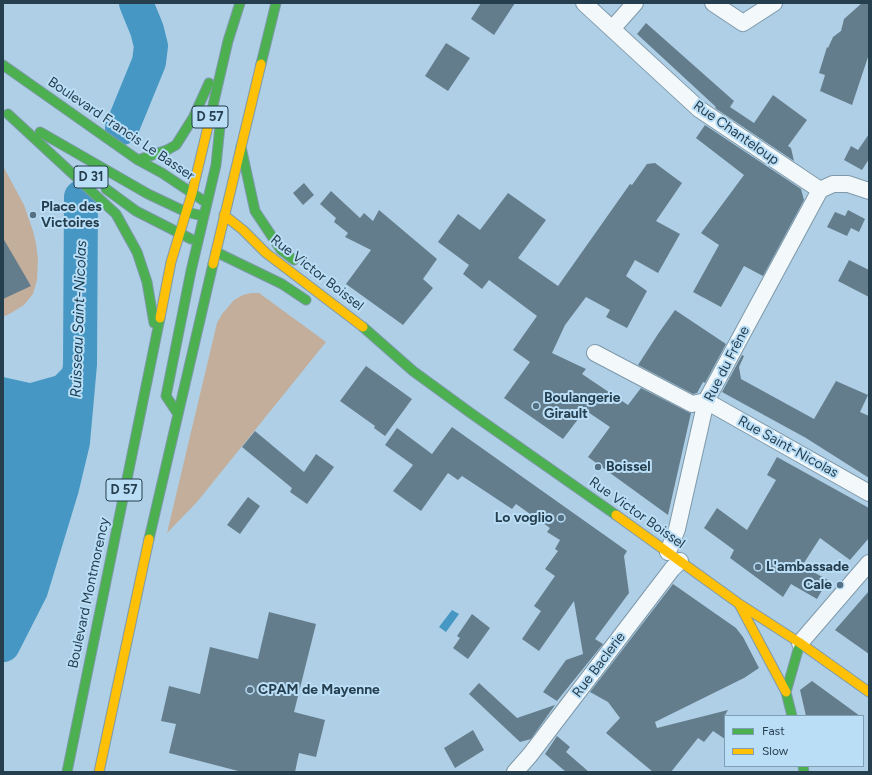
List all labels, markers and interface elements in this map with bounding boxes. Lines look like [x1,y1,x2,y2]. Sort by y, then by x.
street label: Boulevard Francis Le Basser [45,74,197,184]
street label: Rue Chanteloup [690,97,782,169]
road number: D 57 [192,106,228,128]
road number: D 31 [74,166,108,188]
place label: Place des Victoires [41,199,102,232]
marker: Place des Victoires [28,210,38,220]
street label: Rue Victor Boissel [267,231,367,315]
water label: Ruisseau Saint-Nicolas [67,240,91,398]
street label: Rue du Frêne [701,323,753,405]
place label: Boulangerie Girault [544,390,620,422]
marker: Boulangerie Girault [531,401,541,411]
street label: Rue Saint-Nicolas [735,412,841,482]
place label: Boissel [606,459,651,475]
marker: Boissel [593,462,603,472]
street label: Rue Victor Boissel [586,474,688,552]
road number: D 57 [106,479,142,501]
place label: Lo voglio [495,510,553,526]
marker: Lo voglio [556,513,566,523]
street label: Boulevard Montmorency [65,516,113,670]
place label: L'ambassade [766,559,849,575]
marker: L'ambassade [753,562,763,572]
place label: Cale [803,577,832,593]
marker: Cale [835,580,845,590]
street label: Rue Baclerie [569,629,629,701]
place label: CPAM de Mayenne [258,682,380,698]
marker: CPAM de Mayenne [245,685,255,695]
legend [724,715,864,767]
text: Fast [762,724,785,738]
text: Slow [762,744,788,758]

